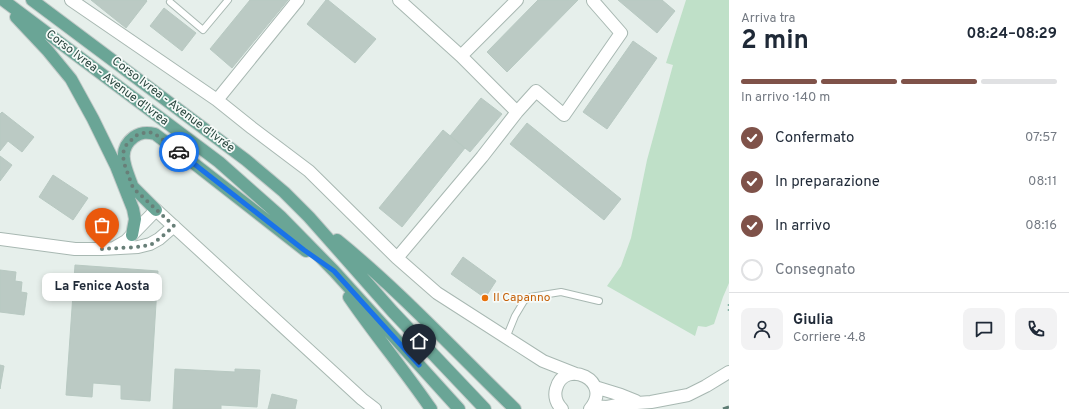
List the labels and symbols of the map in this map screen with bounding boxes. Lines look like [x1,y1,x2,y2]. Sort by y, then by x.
street label: Corso Ivrea - Avenue d'Ivrea [42,27,172,129]
street label: Corso Ivrea - Avenue d'Ivrée [108,54,238,156]
courier [159,132,199,172]
pin [85,208,119,249]
callout: La Fenice Aosta [42,273,162,301]
place label: Il Capanno [493,290,551,306]
marker: Il Capanno [480,293,490,303]
pin [402,324,436,365]

